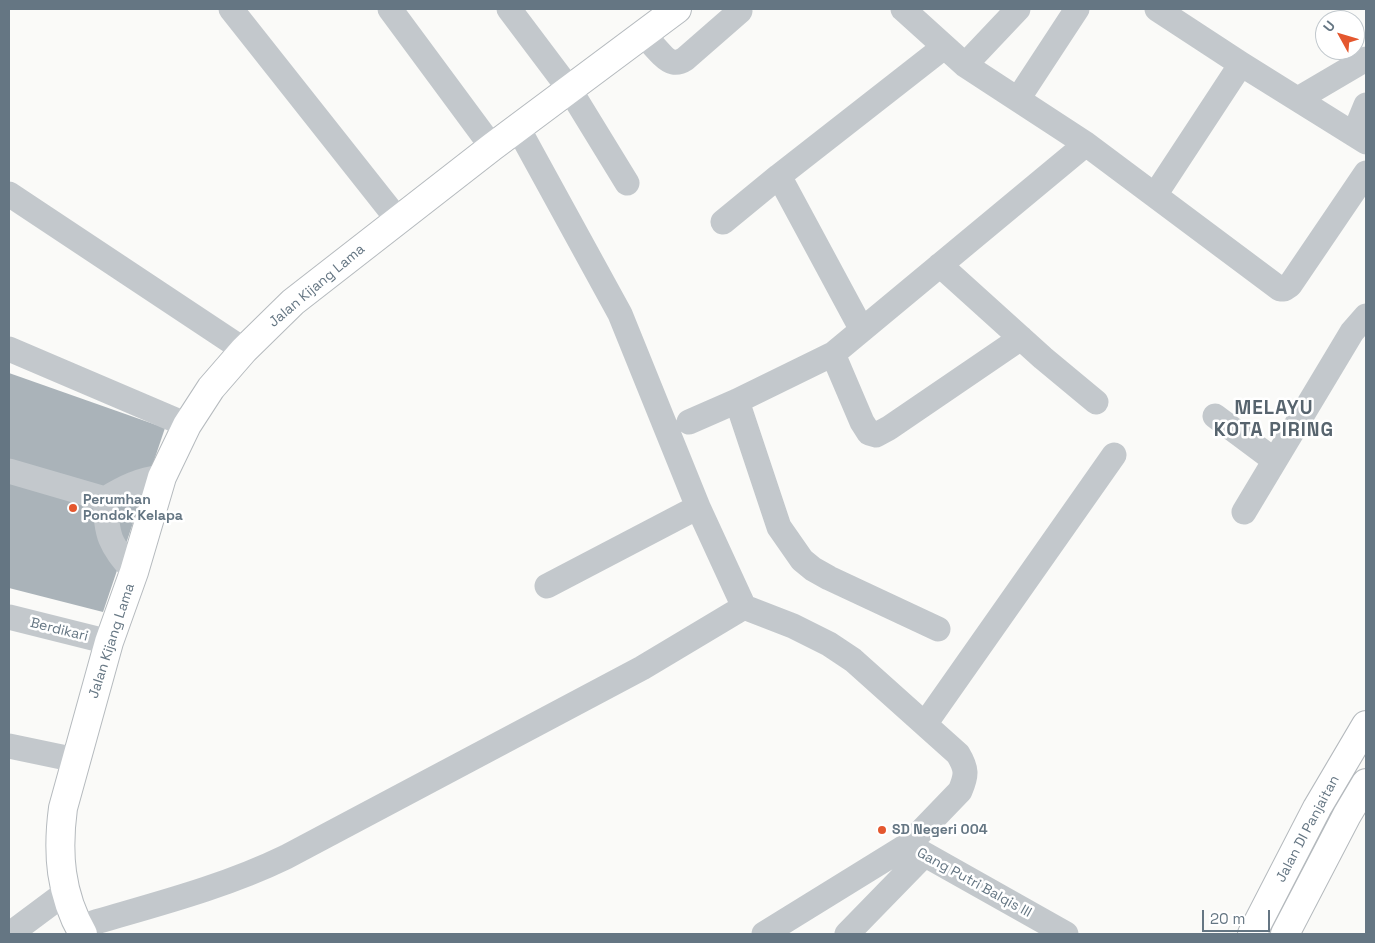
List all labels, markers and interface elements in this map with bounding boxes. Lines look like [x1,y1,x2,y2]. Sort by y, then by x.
north arrow [1315,10,1365,60]
text: U [1319,17,1339,36]
street label: Jalan Kijang Lama [266,241,368,331]
district label: MELAYU KOTA PIRING [1212,398,1336,442]
place label: Perumhan Pondok Kelapa [83,492,183,524]
marker: Perumhan Pondok Kelapa [67,502,79,514]
street label: Jalan Kijang Lama [85,581,139,701]
street label: Berdikari [28,615,90,645]
street label: Jalan DI Panjaitan [1273,773,1343,885]
place label: SD Negeri 004 [892,822,988,838]
marker: SD Negeri 004 [876,824,888,836]
street label: Gang Putri Balqis III [914,844,1034,922]
scale bar [1205,900,1272,932]
text: 20 m [1210,909,1245,928]

